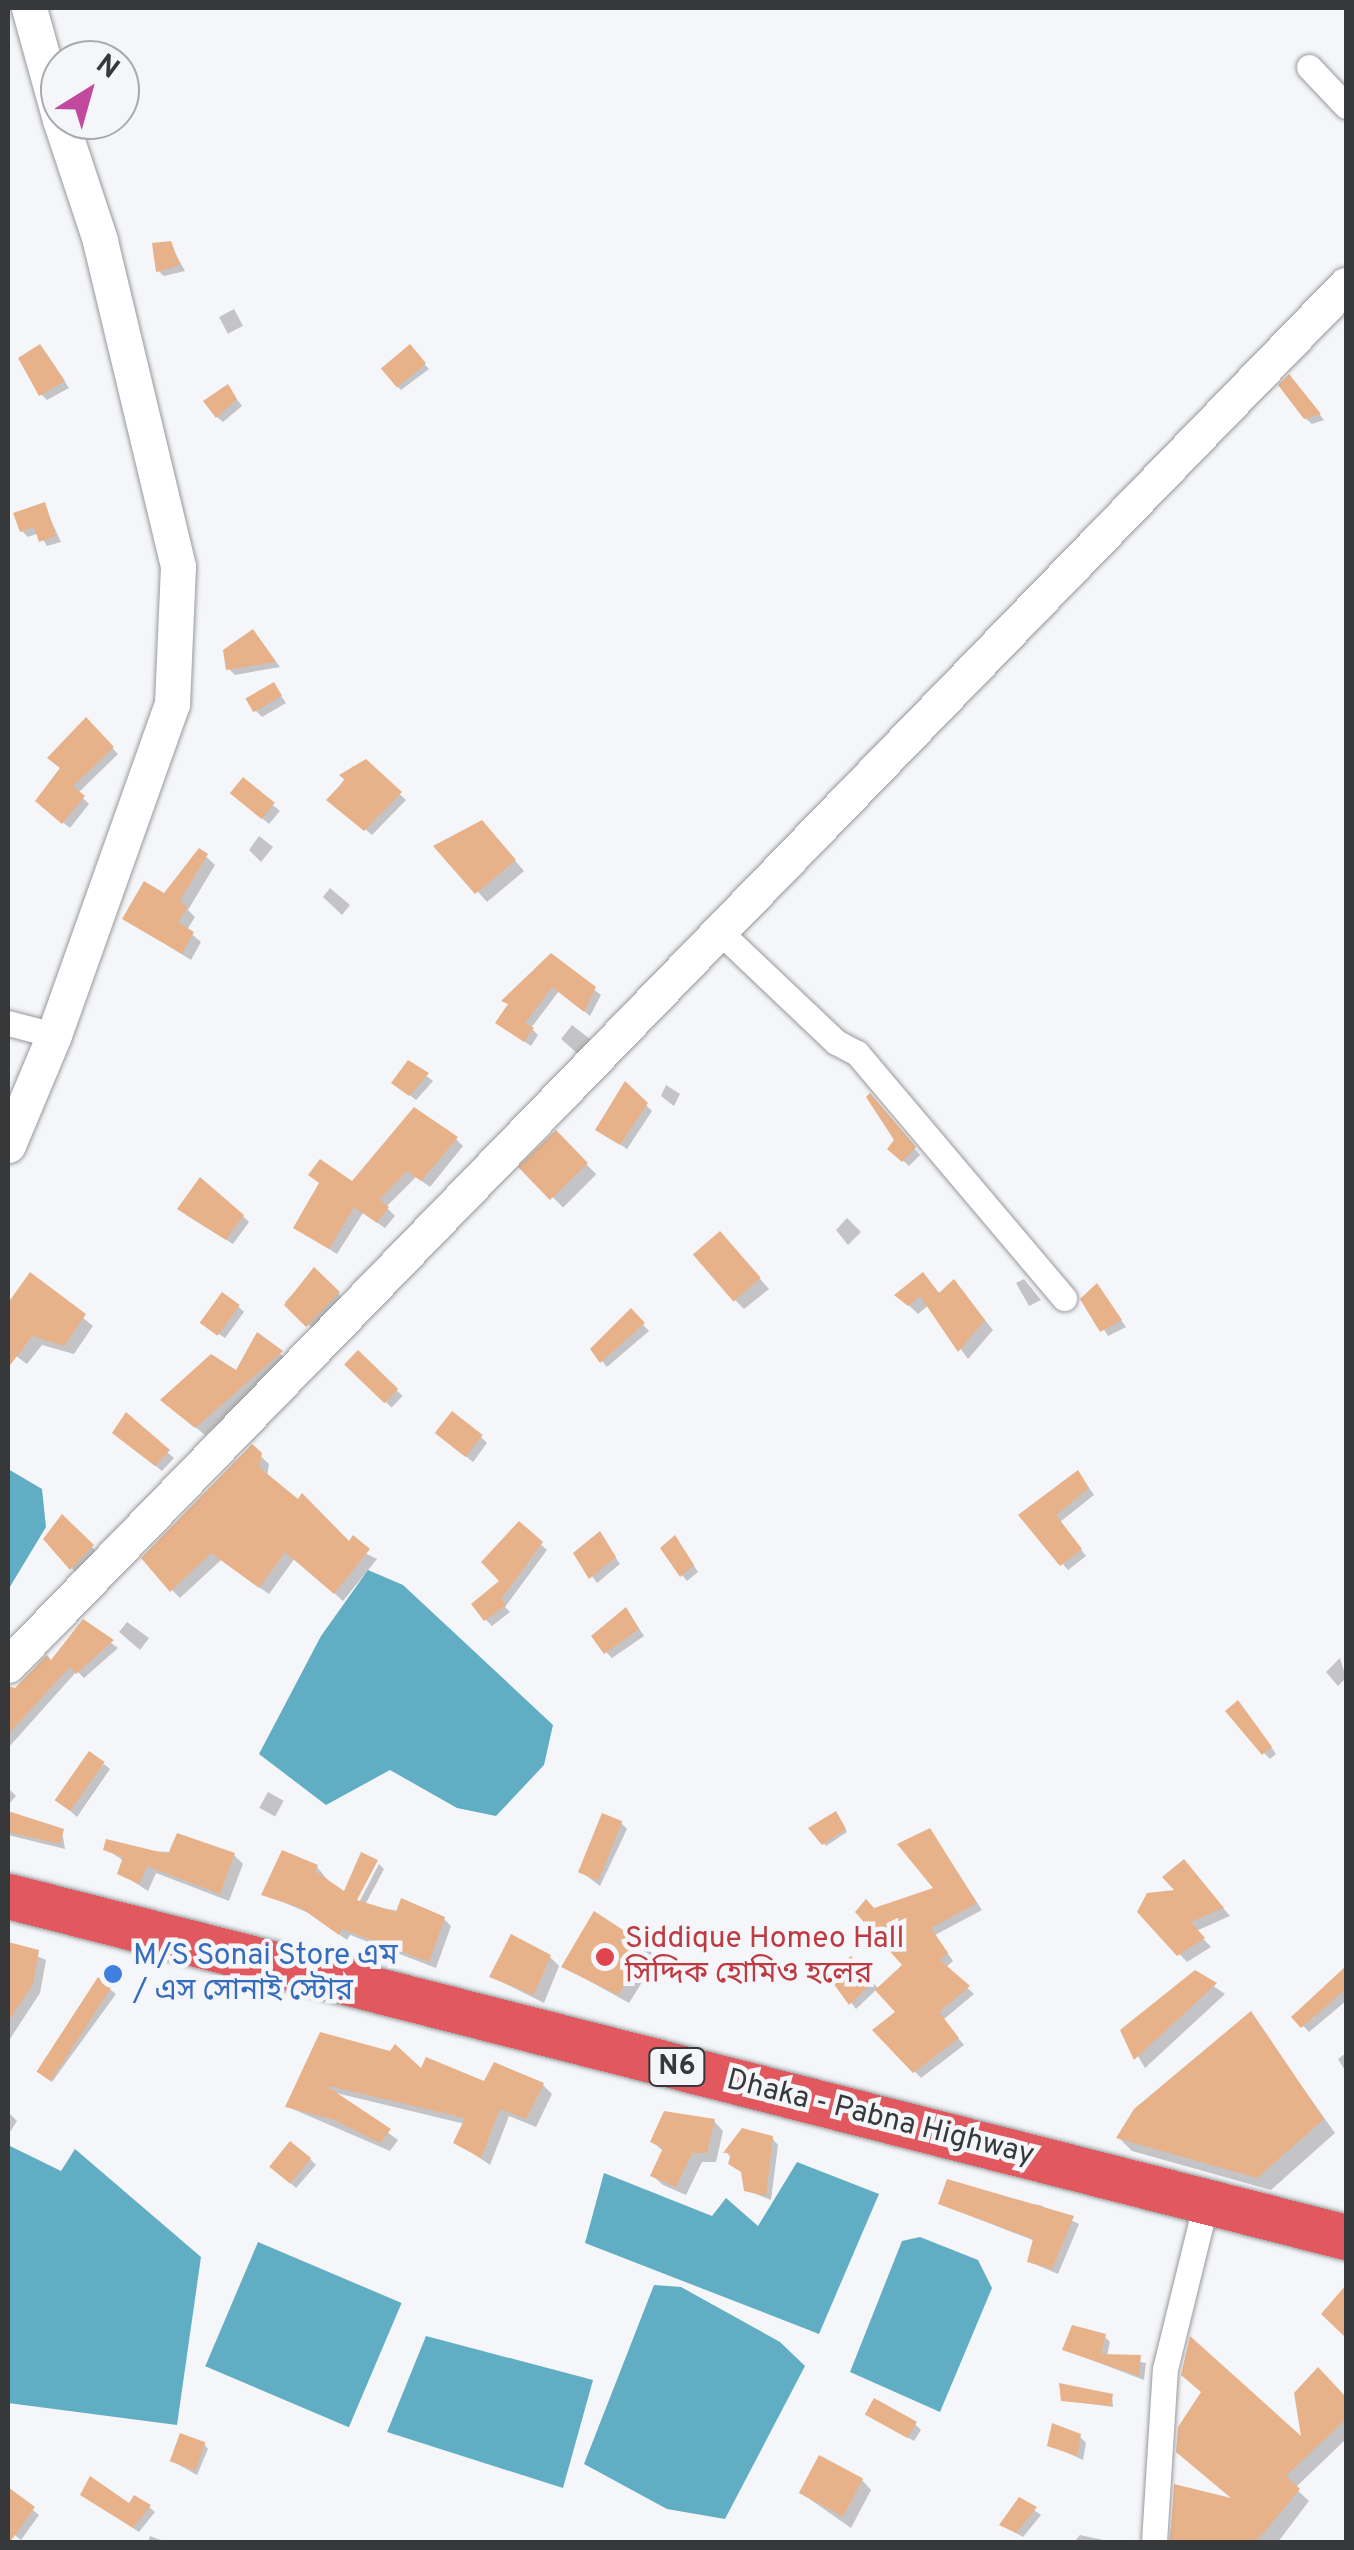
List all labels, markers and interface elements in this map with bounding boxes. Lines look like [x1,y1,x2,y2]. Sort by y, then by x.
north arrow [40,40,140,140]
text: N [88,47,126,88]
place label: Siddique Homeo Hall সিদ্দিক হোমিও হলের [625,1922,904,1992]
place label: M/S Sonai Store এম / এস সোনাই স্টোর [133,1939,398,2010]
marker: Siddique Homeo Hall সিদ্দিক হোমিও হলের [594,1946,616,1968]
marker: M/S Sonai Store এম / এস সোনাই স্টোর [102,1963,124,1985]
road number: N6 [647,2044,707,2090]
street label: Dhaka - Pabna Highway [722,2063,1038,2175]

